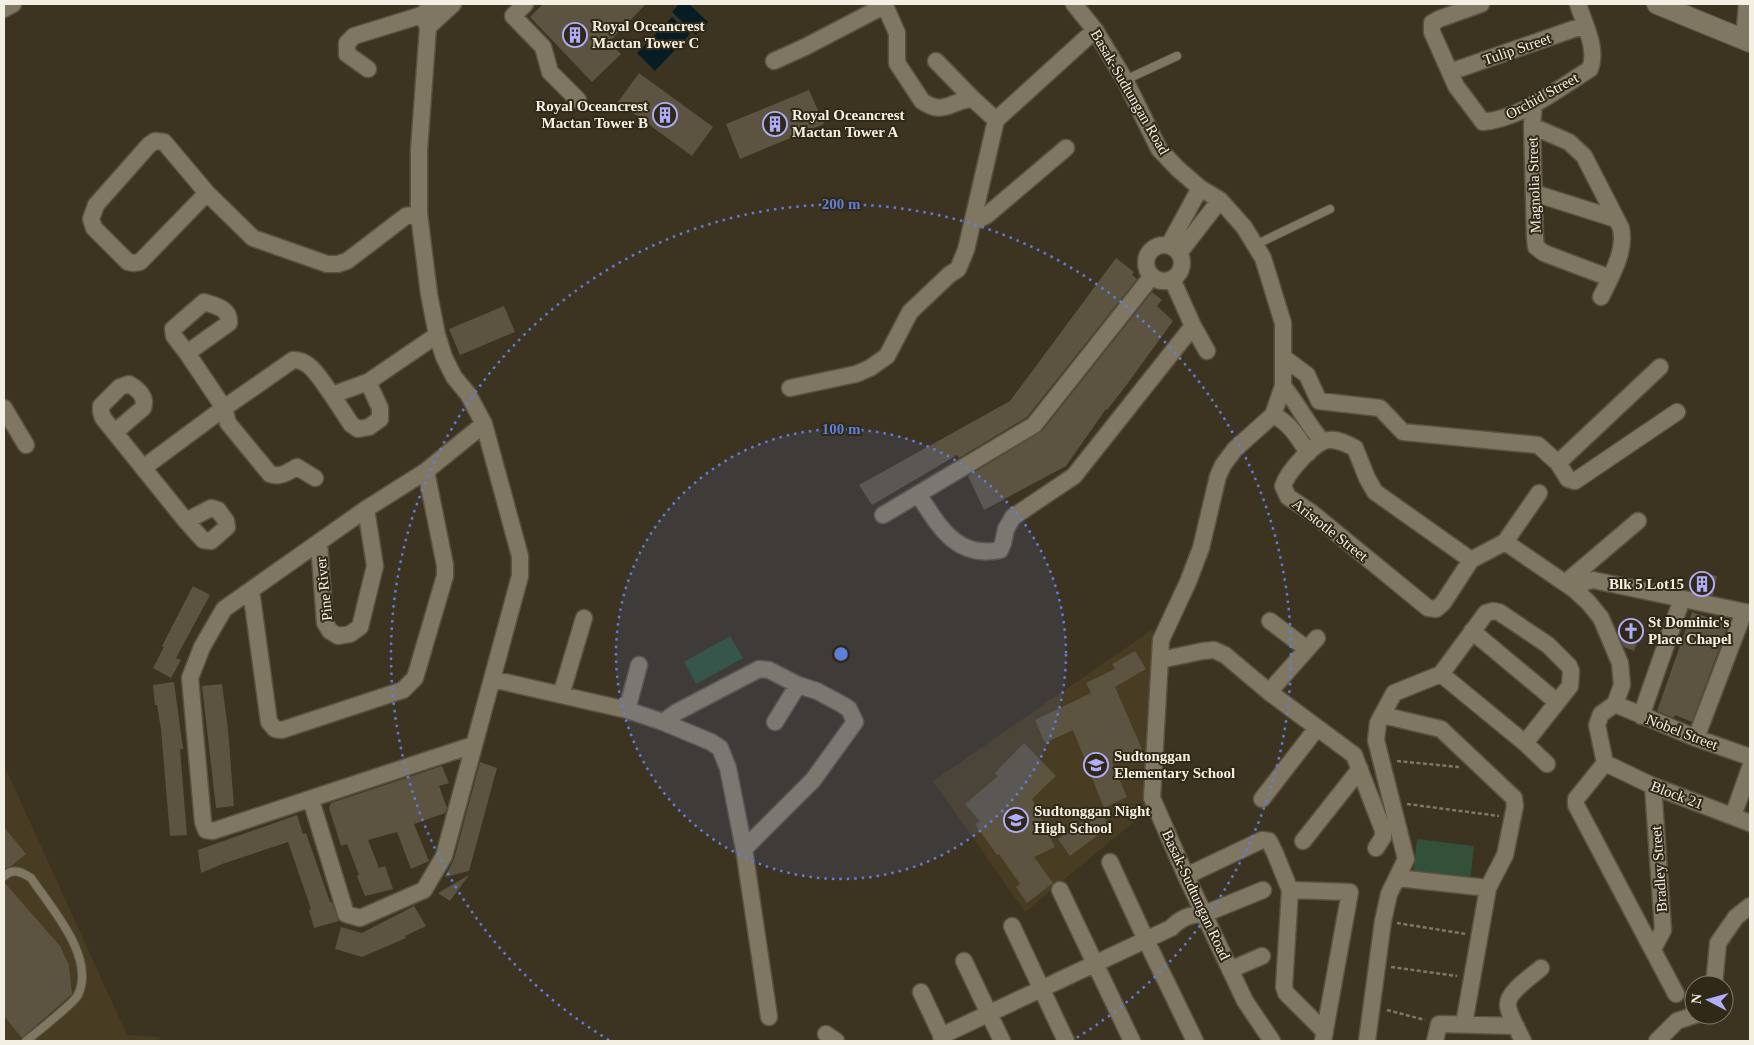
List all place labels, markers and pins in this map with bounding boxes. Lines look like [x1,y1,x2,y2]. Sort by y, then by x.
place label: Royal Oceancrest Mactan Tower C [592,18,705,51]
building icon: Royal Oceancrest Mactan Tower C [562,22,588,48]
place label: Royal Oceancrest Mactan Tower B [535,98,648,131]
building icon: Royal Oceancrest Mactan Tower B [652,102,678,128]
place label: Royal Oceancrest Mactan Tower A [792,107,905,140]
building icon: Royal Oceancrest Mactan Tower A [762,111,788,137]
building icon: Blk 5 Lot15 [1689,571,1715,597]
place label: Blk 5 Lot15 [1609,576,1684,592]
place label: St Dominic's Place Chapel [1648,614,1732,647]
church icon: St Dominic's Place Chapel [1618,618,1644,644]
centre of rings [832,645,850,663]
place label: Sudtonggan Elementary School [1114,748,1235,781]
school or university icon: Sudtonggan Elementary School [1083,752,1109,778]
place label: Sudtonggan Night High School [1034,803,1150,836]
school or university icon: Sudtonggan Night High School [1003,807,1029,833]

